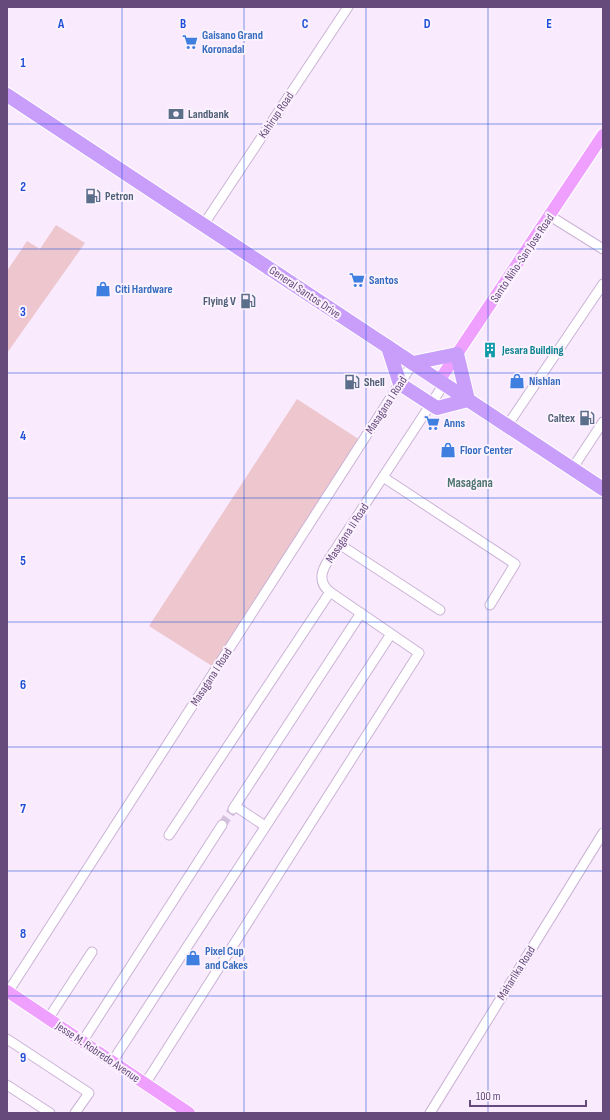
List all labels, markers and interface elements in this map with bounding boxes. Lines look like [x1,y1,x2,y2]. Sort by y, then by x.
text: A [57,16,65,32]
text: B [180,16,186,32]
text: C [302,16,309,32]
text: D [424,16,431,32]
text: E [546,16,552,32]
place label: Gaisano Grand Koronadal [202,28,263,57]
supermarket icon: Gaisano Grand Koronadal [181,33,199,51]
text: 1 [20,55,26,71]
street label: Kahirup Road [255,89,297,141]
bank icon: Landbank [167,105,185,123]
place label: Landbank [188,107,229,122]
text: 2 [20,179,26,195]
fuel station icon: Petron [84,187,102,205]
place label: Petron [105,189,134,204]
street label: Santo Niño-San Jose Road [487,211,558,305]
street label: General Santos Drive [266,263,344,322]
supermarket icon: Santos [348,271,366,289]
place label: Santos [369,273,399,288]
shop icon: Citi Hardware [94,280,112,298]
place label: Citi Hardware [115,282,173,297]
fuel station icon: Flying V [239,292,257,310]
place label: Flying V [203,294,236,309]
text: 3 [20,304,26,320]
building icon: Jesara Building [481,341,499,359]
place label: Jesara Building [501,343,564,358]
shop icon: Nishlan [508,372,526,390]
fuel station icon: Shell [343,373,361,391]
street label: Masagana I Road [362,374,411,437]
place label: Nishlan [529,374,560,389]
place label: Shell [364,375,385,390]
fuel station icon: Caltex [578,409,596,427]
place label: Caltex [548,411,575,426]
supermarket icon: Anns [423,414,441,432]
place label: Anns [443,416,466,431]
text: 4 [20,428,26,444]
shop icon: Floor Center [439,441,457,459]
place label: Floor Center [460,443,513,458]
district label: Masagana [447,475,493,491]
street label: Masagana II Road [323,501,372,566]
text: 5 [20,553,26,569]
street label: Masagana I Road [187,646,236,709]
text: 6 [20,677,26,693]
text: 7 [20,801,26,817]
text: 8 [20,926,26,942]
place label: Pixel Cup and Cakes [205,944,248,973]
street label: Maharlika Road [494,944,539,1003]
shop icon: Pixel Cup and Cakes [184,949,202,967]
street label: Jesse M. Robredo Avenue [52,1018,143,1086]
text: 9 [20,1050,26,1066]
scale bar [470,1082,586,1108]
text: 100 m [476,1089,501,1104]

